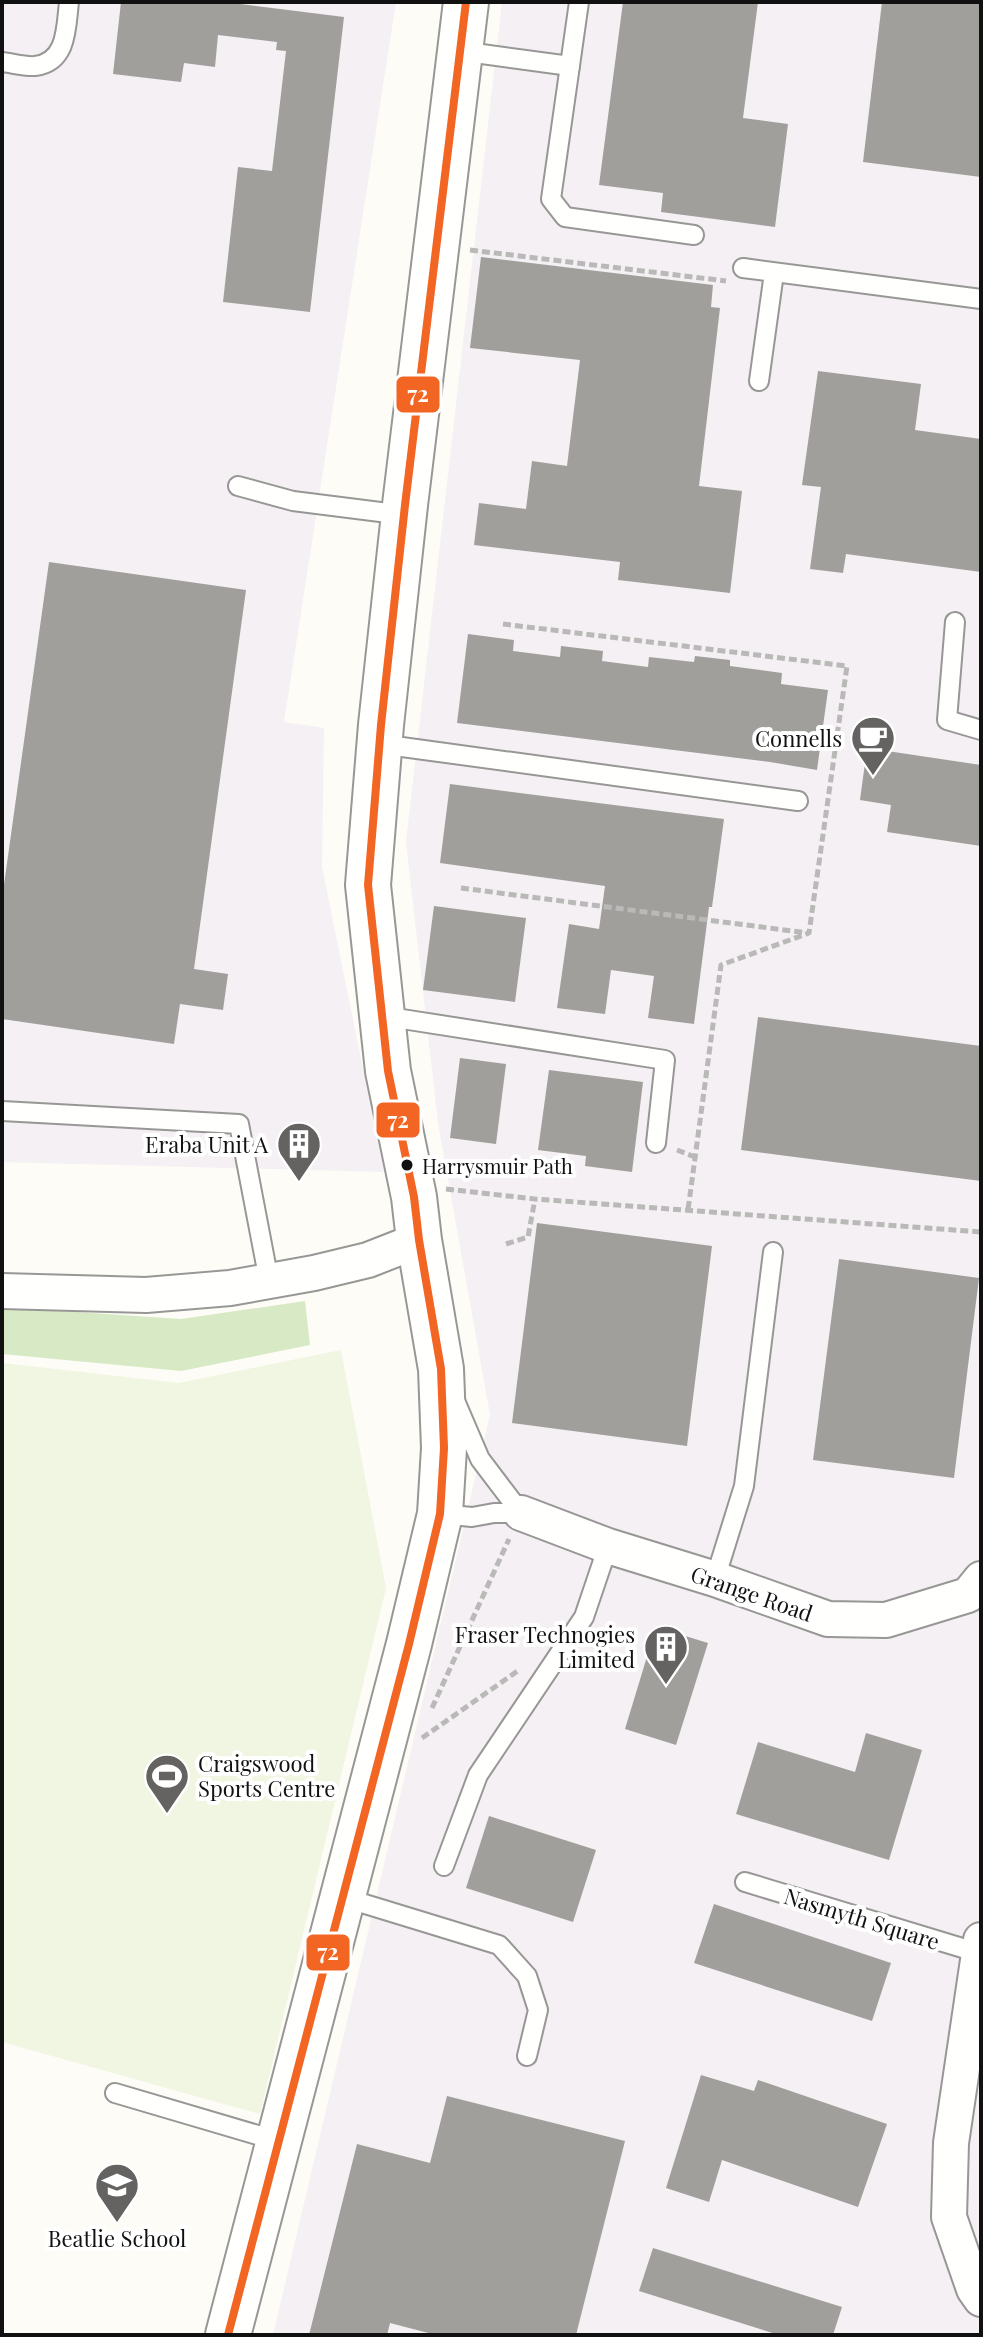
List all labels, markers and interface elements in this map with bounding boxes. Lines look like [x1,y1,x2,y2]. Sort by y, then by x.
line badge: 72 [395,375,441,414]
text: 72 [407,378,429,408]
cafe icon: Connells [849,714,897,777]
place label: Connells [755,723,842,753]
line badge: 72 [375,1101,421,1139]
text: 72 [387,1104,409,1134]
building icon: Eraba Unit A [275,1120,323,1183]
place label: Eraba Unit A [145,1129,268,1159]
place label: Harrysmuir Path [422,1152,573,1179]
marker: Harrysmuir Path [399,1157,415,1173]
street label: Grange Road [687,1558,817,1628]
place label: Fraser Technogies Limited [455,1619,635,1674]
building icon: Fraser Technogies Limited [642,1623,690,1686]
place label: Craigswood Sports Centre [198,1748,335,1803]
sports icon: Craigswood Sports Centre [143,1752,191,1815]
street label: Nasmyth Square [781,1880,943,1956]
line badge: 72 [305,1933,351,1972]
text: 72 [317,1936,339,1966]
school or university icon: Beatlie School [93,2161,141,2224]
place label: Beatlie School [48,2223,186,2253]

